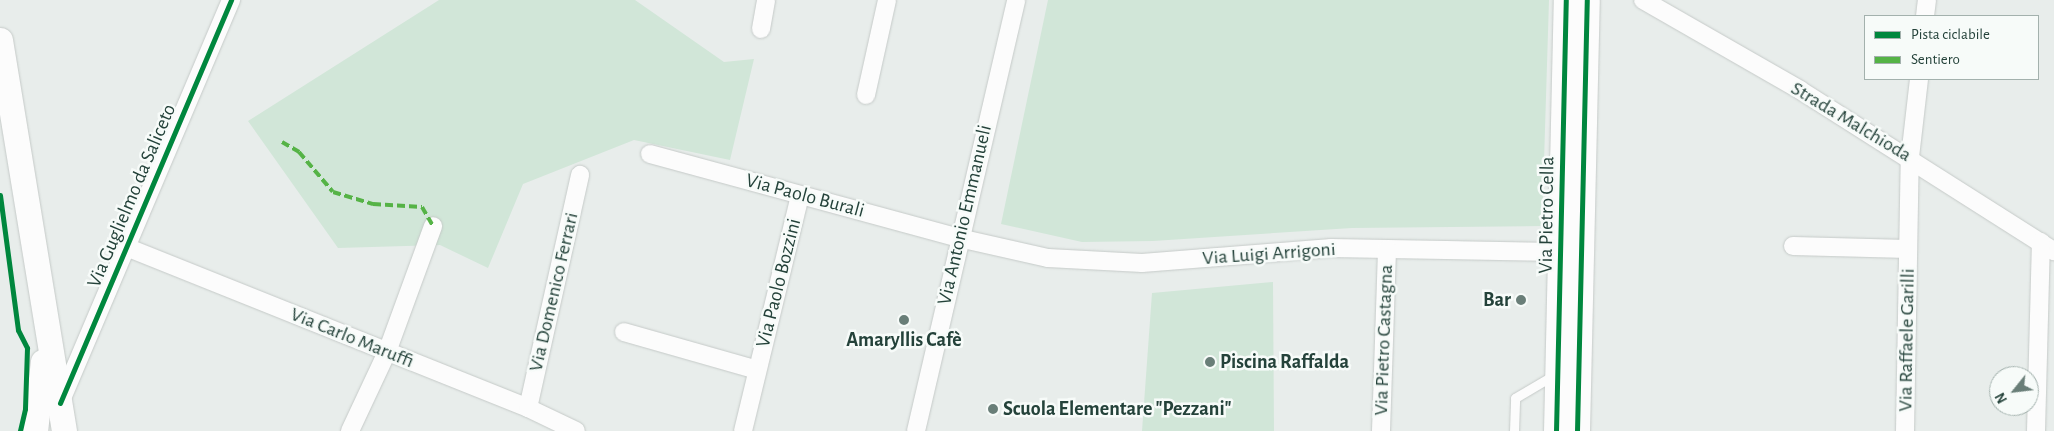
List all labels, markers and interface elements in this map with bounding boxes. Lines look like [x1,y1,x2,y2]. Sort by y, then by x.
legend [1864,15,2039,80]
text: Pista ciclabile [1911,27,1990,42]
text: Sentiero [1911,52,1960,67]
street label: Strada Malchioda [1786,77,1916,167]
street label: Via Guglielmo da Saliceto [82,101,182,291]
street label: Via Antonio Emmanueli [933,123,997,307]
street label: Via Pietro Cella [1534,156,1560,274]
street label: Via Paolo Burali [743,169,867,223]
street label: Via Domenico Ferrari [524,210,584,374]
street label: Via Paolo Bozzini [751,216,807,350]
street label: Via Luigi Arrigoni [1202,237,1336,271]
street label: Via Pietro Castagna [1369,264,1399,416]
street label: Via Raffaele Garilli [1894,268,1920,412]
place label: Bar [1483,288,1511,312]
marker: Bar [1515,294,1527,306]
street label: Via Carlo Maruffi [287,302,417,374]
marker: Amaryllis Cafè [898,314,910,326]
place label: Amaryllis Cafè [846,328,962,352]
place label: Piscina Raffalda [1220,350,1349,374]
marker: Piscina Raffalda [1204,356,1216,368]
north arrow [1989,366,2039,416]
text: N [1993,390,2010,405]
place label: Scuola Elementare "Pezzani" [1003,397,1232,421]
marker: Scuola Elementare "Pezzani" [987,403,999,415]

